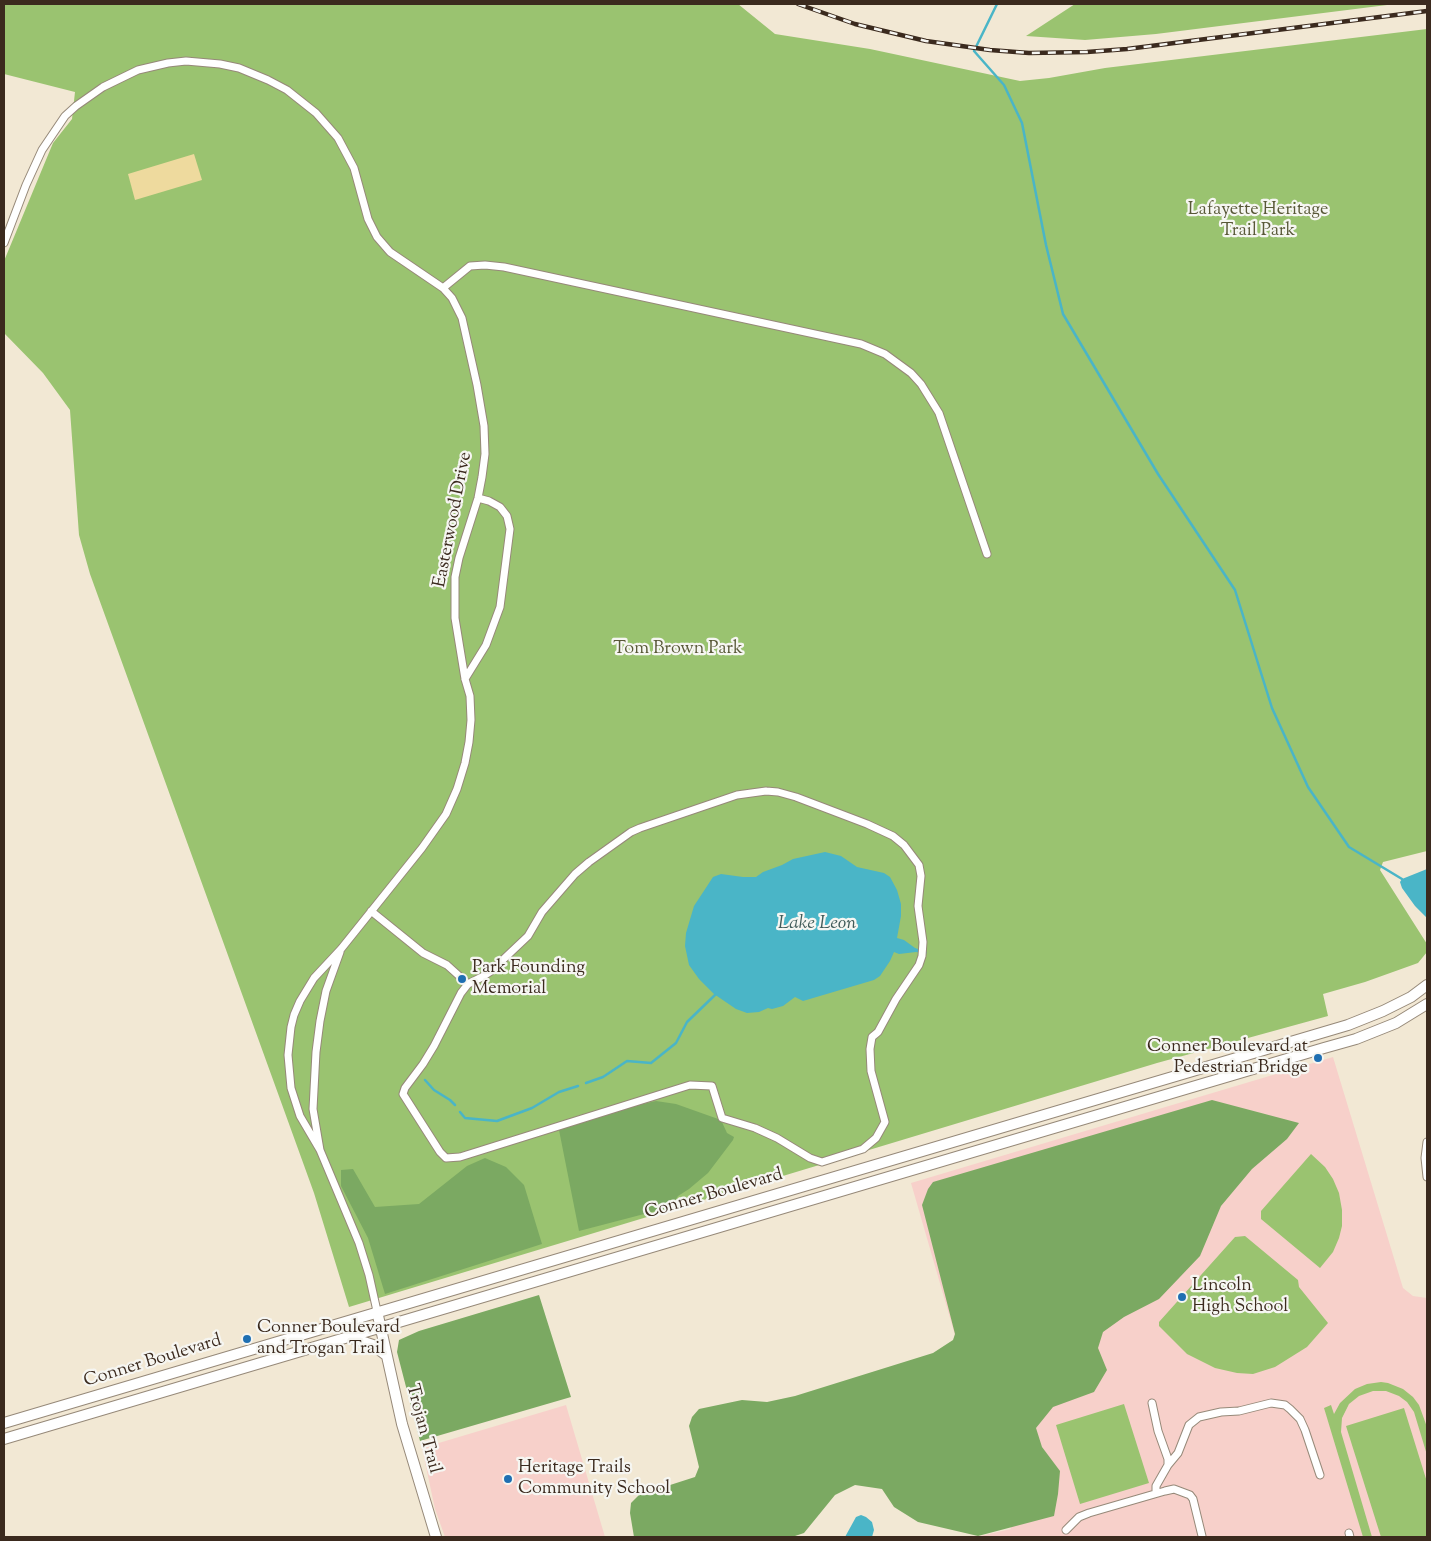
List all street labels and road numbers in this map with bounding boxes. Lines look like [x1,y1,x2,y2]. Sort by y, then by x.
street label: Easterwood Drive [430,450,478,590]
street label: Conner Boulevard [642,1165,786,1225]
street label: Conner Boulevard [82,1331,224,1393]
street label: Trojan Trail [400,1382,444,1476]

